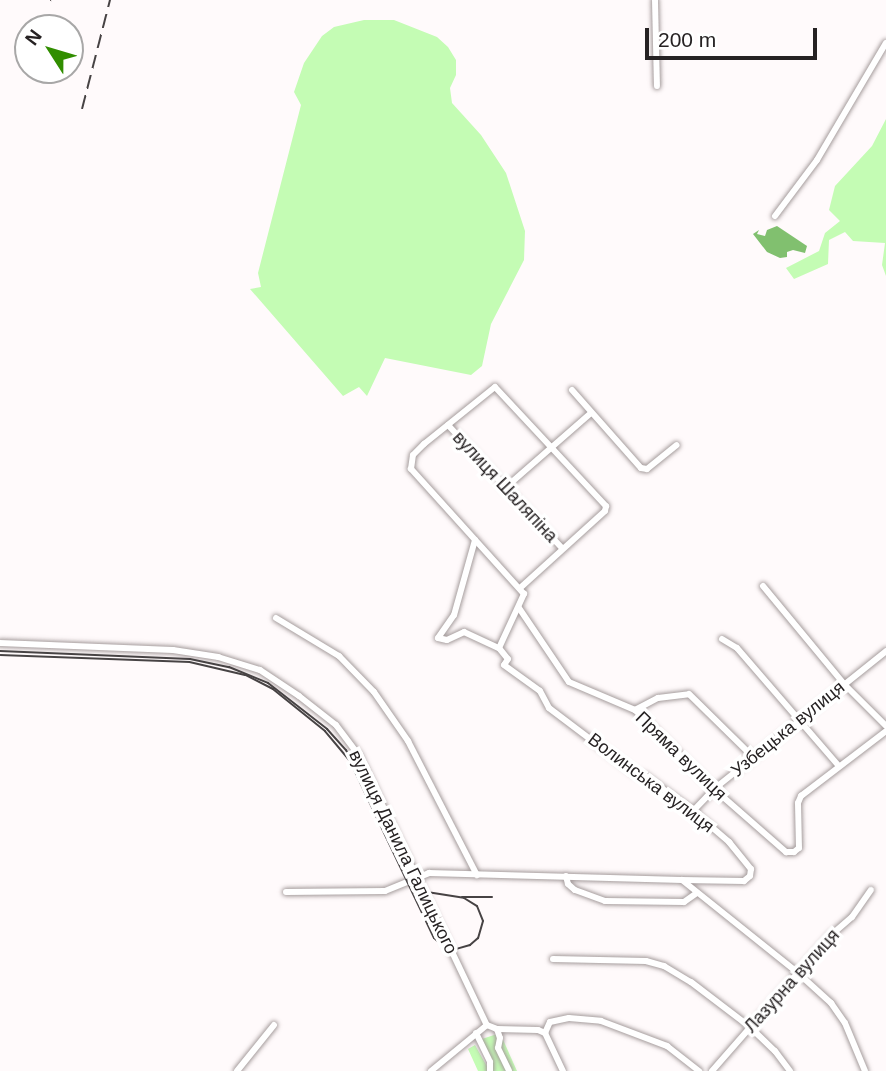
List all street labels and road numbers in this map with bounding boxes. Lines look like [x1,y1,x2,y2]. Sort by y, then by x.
street label: вулиця Шаляпіна [448,427,562,547]
street label: Узбецька вулиця [727,677,849,781]
street label: Пряма вулиця [631,707,731,805]
street label: Волинська вулиця [584,729,718,837]
street label: вулиця Данила Галицького [344,746,462,958]
street label: Лазурна вулиця [740,925,844,1037]

